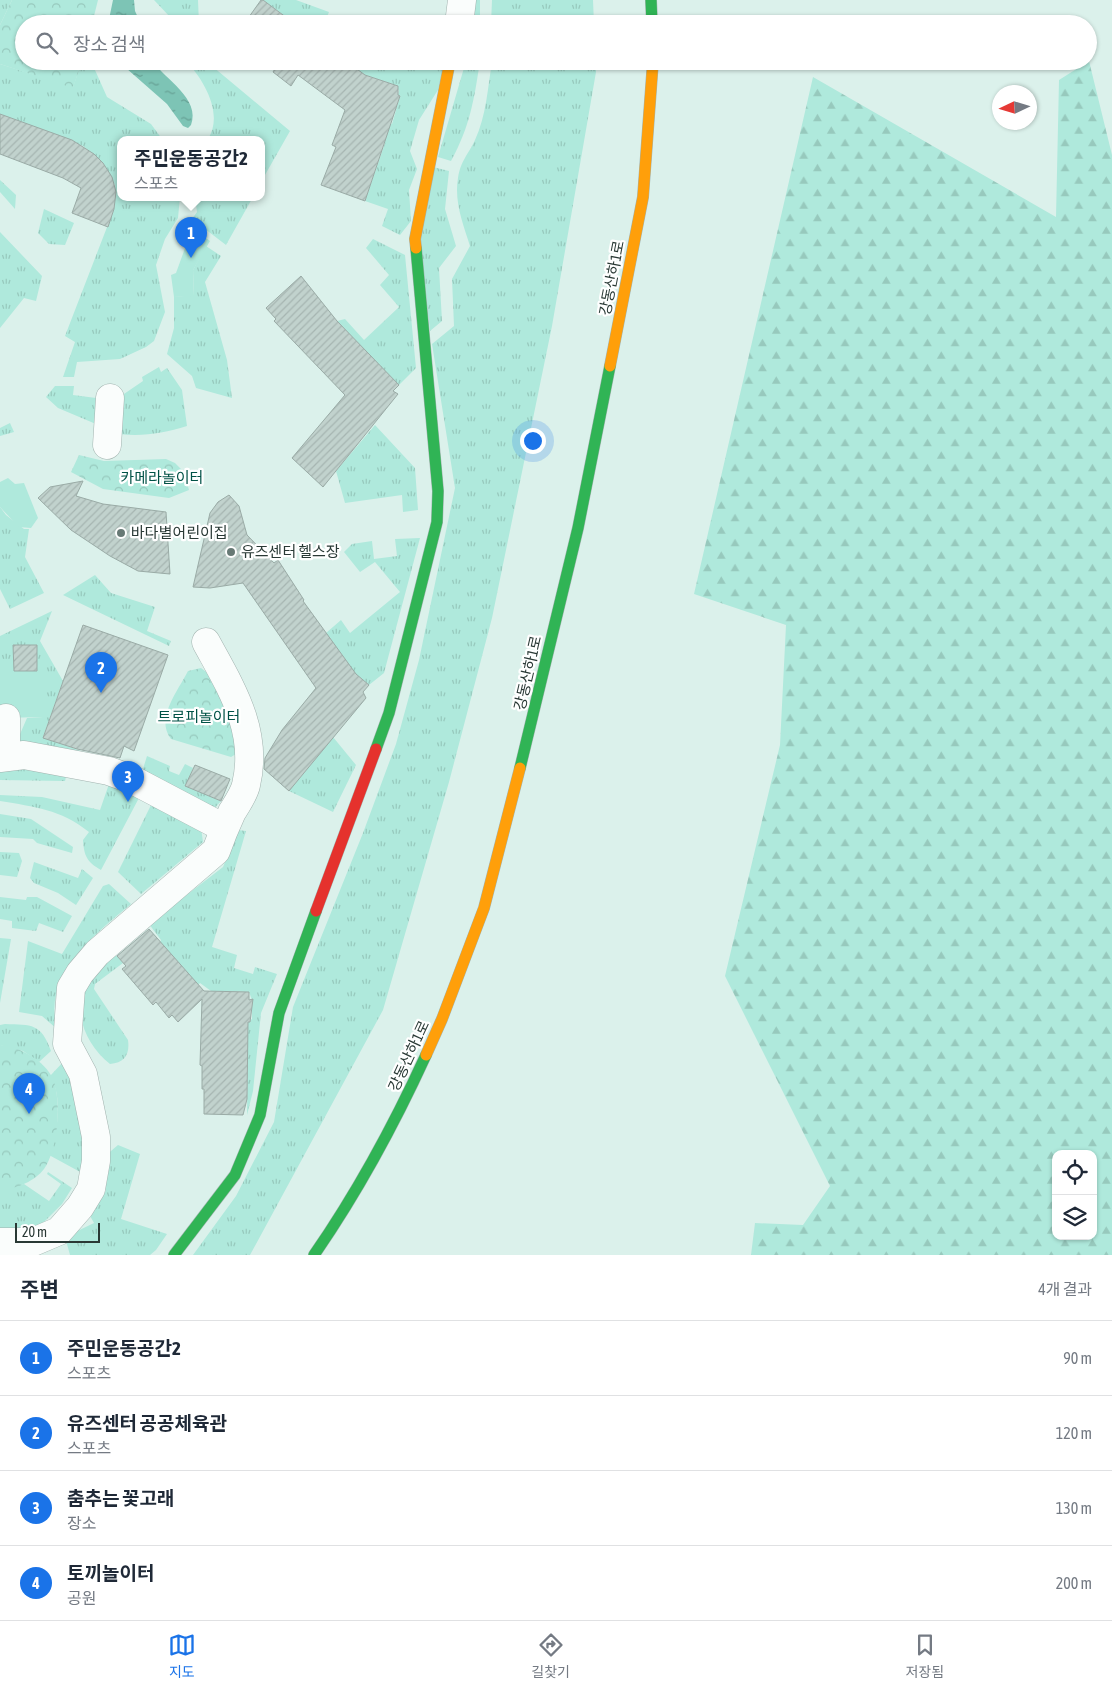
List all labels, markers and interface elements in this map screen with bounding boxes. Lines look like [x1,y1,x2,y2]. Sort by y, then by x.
search box [15,15,1097,70]
icon: search [33,29,61,57]
text: 장소 검색 [73,33,146,55]
north arrow [992,85,1037,130]
popup [117,136,265,201]
text: 주민운동공간2 [134,147,248,169]
text: 스포츠 [134,174,178,192]
pin: 1 [175,217,207,258]
street label: 강동산하1로 [596,239,627,317]
your location [520,428,546,454]
park label: 카메라놀이터 [121,469,203,486]
place label: 바다별어린이집 [131,524,228,541]
marker: 바다별어린이집 [115,527,127,539]
place label: 유즈센터 헬스장 [241,543,340,560]
marker: 유즈센터 헬스장 [225,546,237,558]
street label: 강동산하1로 [511,634,544,712]
pin: 2 [85,652,117,693]
park label: 트로피놀이터 [158,708,240,725]
pin: 3 [112,761,144,802]
street label: 강동산하1로 [385,1018,432,1094]
pin: 4 [13,1073,45,1114]
map controls [1052,1150,1097,1240]
button: locate [1052,1150,1097,1195]
button: layers [1052,1195,1097,1240]
scale bar [15,1220,100,1243]
text: 20 m [22,1224,47,1240]
text: 주변 [20,1277,59,1301]
text: 4개 결과 [1038,1280,1092,1298]
text: 주민운동공간2 [67,1337,181,1359]
text: 1 [32,1349,40,1367]
text: 90 m [1063,1349,1092,1367]
text: 스포츠 [67,1364,111,1382]
text: 유즈센터 공공체육관 [67,1412,227,1434]
text: 2 [32,1424,40,1442]
text: 120 m [1056,1424,1092,1442]
text: 스포츠 [67,1439,111,1457]
text: 춤추는 꽃고래 [67,1487,174,1509]
text: 3 [32,1499,40,1517]
text: 130 m [1056,1499,1092,1517]
text: 장소 [67,1514,96,1532]
text: 토끼놀이터 [67,1562,154,1584]
text: 4 [32,1574,40,1592]
text: 200 m [1056,1574,1092,1592]
text: 공원 [67,1589,96,1607]
tab: 지도 [168,1631,196,1681]
tab: 길찾기 [531,1631,570,1681]
tab: 저장됨 [906,1631,944,1681]

